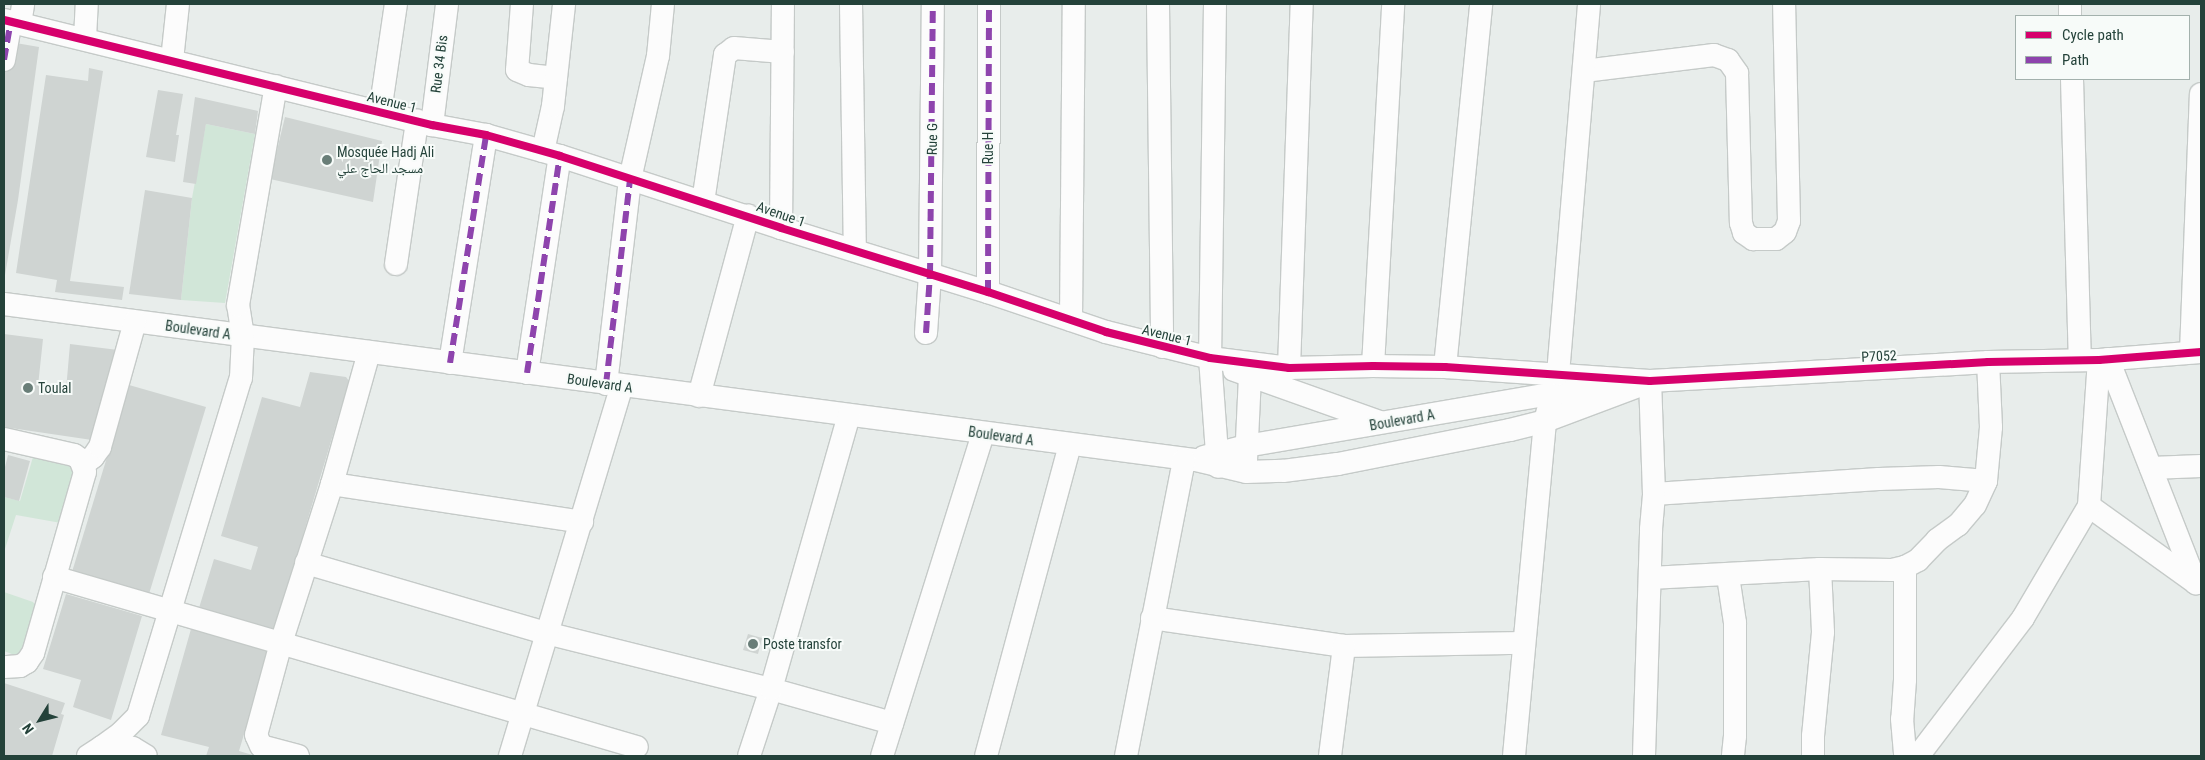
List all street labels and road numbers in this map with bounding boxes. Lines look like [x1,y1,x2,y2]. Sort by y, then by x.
street label: Rue 34 Bis [427,34,451,94]
street label: Avenue 1 [366,88,418,116]
street label: Rue G [923,123,941,155]
street label: Rue H [980,132,996,164]
street label: Avenue 1 [754,198,808,230]
street label: Boulevard A [164,317,232,343]
street label: Avenue 1 [1141,321,1193,349]
street label: P7052 [1861,347,1897,365]
street label: Boulevard A [566,370,634,396]
street label: Boulevard A [1368,406,1436,434]
street label: Boulevard A [967,423,1035,449]

